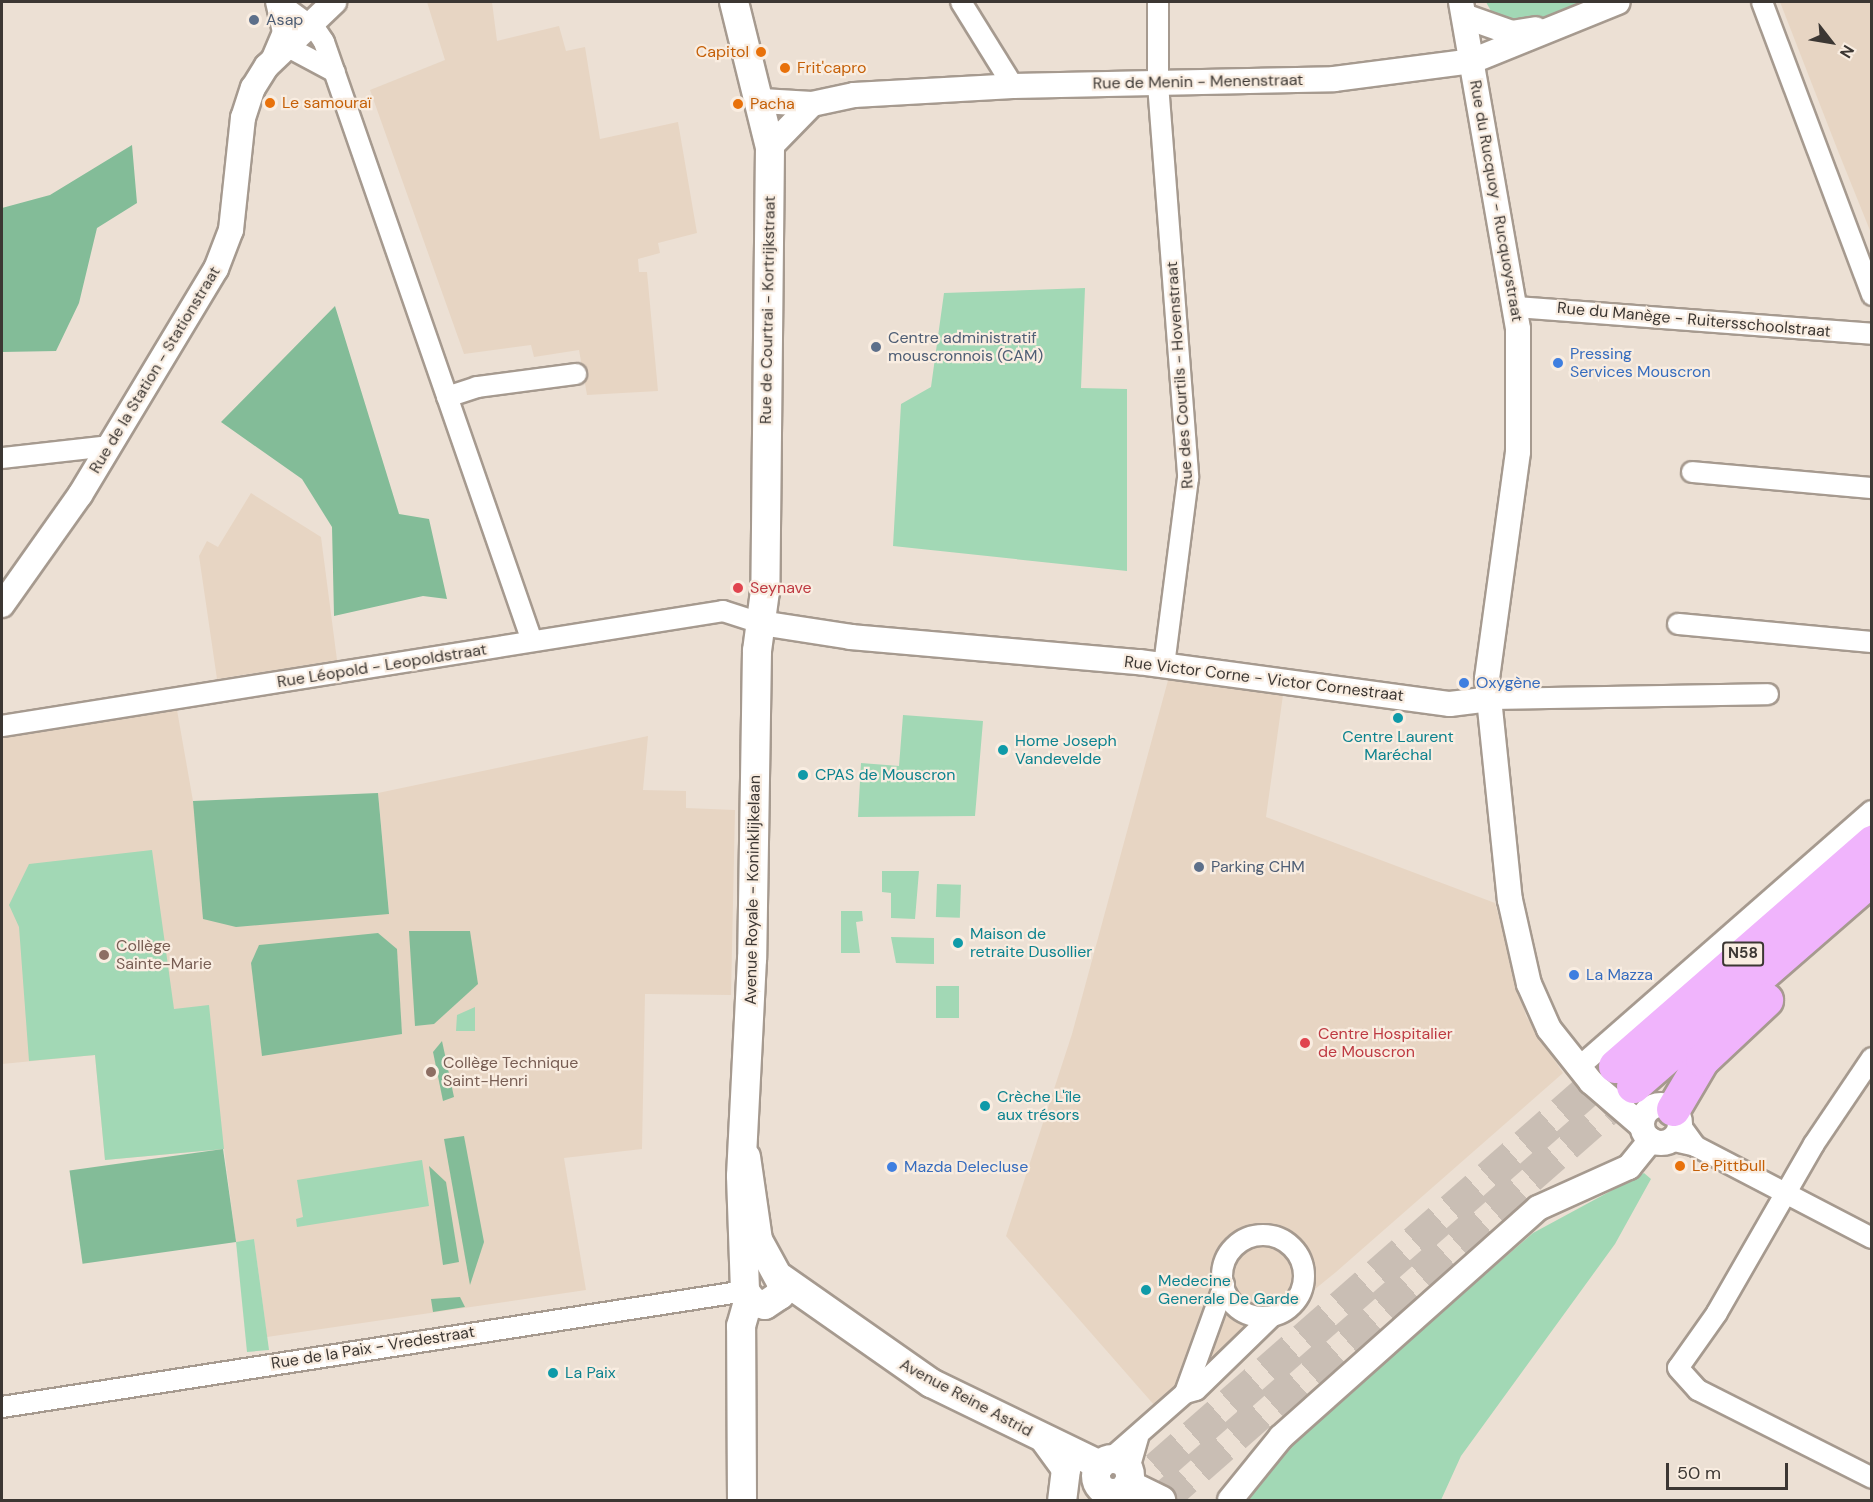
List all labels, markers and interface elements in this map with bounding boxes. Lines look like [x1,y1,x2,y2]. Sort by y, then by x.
place label: Asap [266,10,303,30]
north arrow [1801,12,1861,72]
marker: Asap [247,13,261,27]
text: N [1835,41,1859,62]
place label: Capitol [696,42,749,62]
marker: Capitol [754,45,768,59]
place label: Frit'capro [797,58,866,78]
marker: Frit'capro [778,61,792,75]
street label: Rue de Menin - Menenstraat [1093,71,1303,93]
street label: Rue du Rucquoy - Rucquoystraat [1465,79,1527,323]
place label: Le samouraï [282,93,371,113]
place label: Pacha [750,94,795,114]
marker: Le samouraï [263,96,277,110]
marker: Pacha [731,97,745,111]
street label: Rue de Courtrai - Kortrijkstraat [756,196,780,424]
street label: Rue des Courtils - Hovenstraat [1162,261,1198,489]
street label: Rue de la Station - Stationstraat [85,263,225,477]
street label: Rue du Manège - Ruitersschoolstraat [1556,298,1832,342]
place label: Centre administratif mouscronnois (CAM) [888,328,1043,366]
marker: Centre administratif mouscronnois (CAM) [869,340,883,354]
place label: Pressing Services Mouscron [1570,344,1711,382]
marker: Pressing Services Mouscron [1551,356,1565,370]
place label: Seynave [750,578,812,598]
marker: Seynave [731,581,745,595]
street label: Rue Léopold - Leopoldstraat [276,640,488,692]
street label: Rue Victor Corne - Victor Cornestraat [1123,652,1405,706]
place label: Oxygène [1476,673,1541,693]
marker: Oxygène [1457,676,1471,690]
marker: Centre Laurent Maréchal [1391,711,1405,725]
place label: Centre Laurent Maréchal [1342,727,1454,765]
place label: Home Joseph Vandevelde [1015,731,1117,769]
marker: Home Joseph Vandevelde [996,743,1010,757]
place label: CPAS de Mouscron [815,765,955,785]
marker: CPAS de Mouscron [796,768,810,782]
street label: Avenue Royale - Koninklijkelaan [741,775,765,1005]
place label: Parking CHM [1211,857,1305,877]
marker: Parking CHM [1192,860,1206,874]
place label: Maison de retraite Dusollier [970,924,1092,962]
place label: Collège Sainte-Marie [116,936,212,974]
marker: Maison de retraite Dusollier [951,936,965,950]
road number: N58 [1722,942,1764,966]
marker: Collège Sainte-Marie [97,948,111,962]
place label: La Mazza [1586,965,1653,985]
marker: La Mazza [1567,968,1581,982]
place label: Centre Hospitalier de Mouscron [1318,1024,1453,1062]
marker: Centre Hospitalier de Mouscron [1296,1034,1314,1052]
place label: Collège Technique Saint-Henri [443,1053,578,1091]
marker: Collège Technique Saint-Henri [424,1065,438,1079]
place label: Crèche L'île aux trésors [997,1087,1081,1125]
marker: Crèche L'île aux trésors [978,1099,992,1113]
place label: Le Pittbull [1692,1156,1765,1176]
place label: Mazda Delecluse [904,1157,1028,1177]
marker: Le Pittbull [1673,1159,1687,1173]
marker: Mazda Delecluse [885,1160,899,1174]
place label: Medecine Generale De Garde [1158,1271,1299,1309]
marker: Medecine Generale De Garde [1139,1283,1153,1297]
street label: Rue de la Paix - Vredestraat [270,1322,476,1374]
street label: Avenue Reine Astrid [896,1355,1036,1441]
place label: La Paix [565,1363,616,1383]
marker: La Paix [546,1366,560,1380]
scale bar [1669,1451,1790,1489]
text: 50 m [1677,1461,1721,1485]

